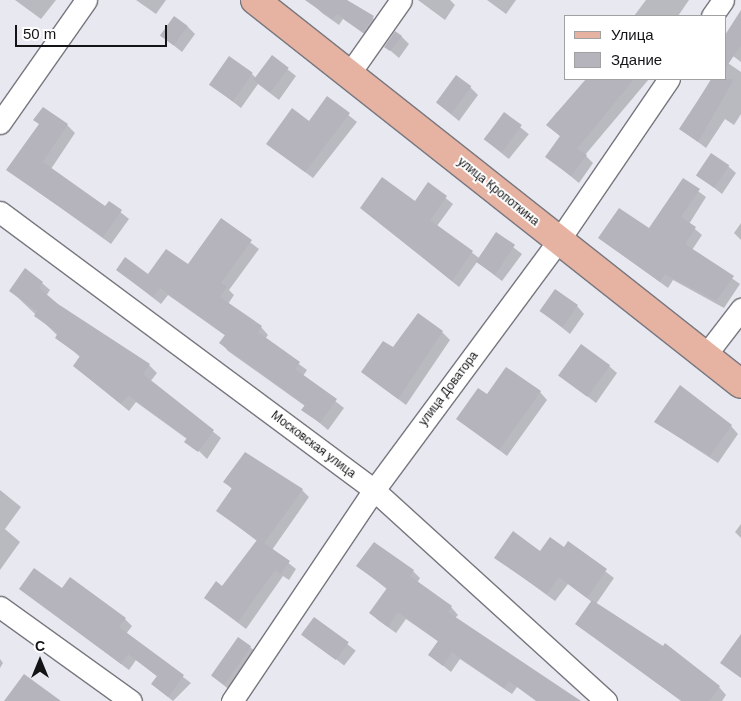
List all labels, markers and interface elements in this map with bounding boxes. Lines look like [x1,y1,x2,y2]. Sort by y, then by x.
scale bar [18,15,170,47]
legend [564,15,726,80]
text: 50 m [23,25,56,42]
text: Улица [611,26,654,43]
text: Здание [611,51,662,68]
street label: улица Кропоткина [454,155,542,229]
street label: улица Доватора [416,349,482,429]
street label: Московская улица [268,409,358,481]
north arrow [15,636,65,686]
text: С [35,638,45,654]

